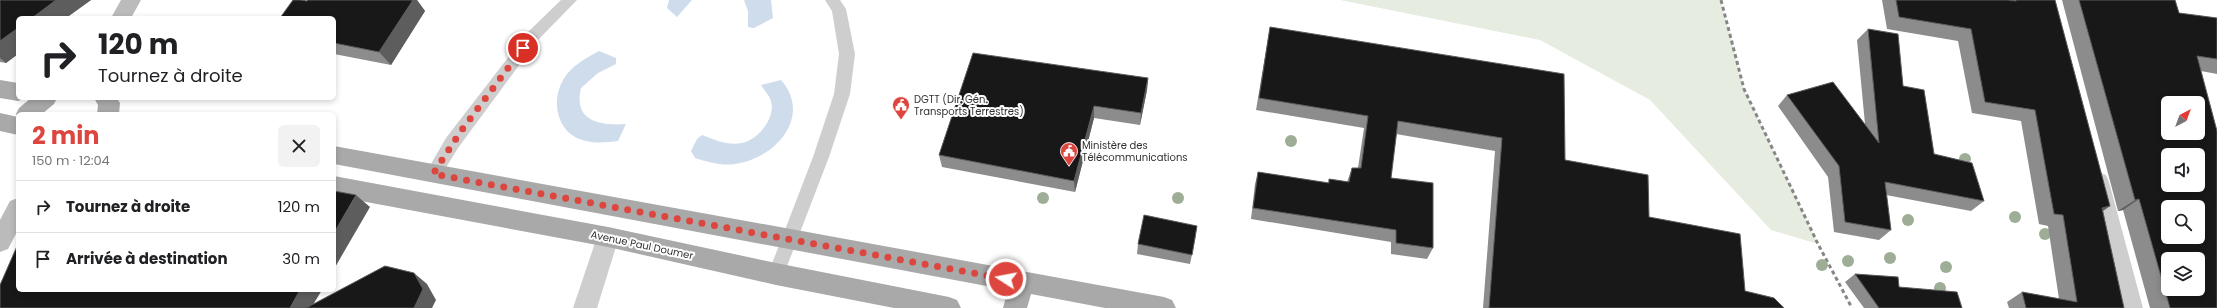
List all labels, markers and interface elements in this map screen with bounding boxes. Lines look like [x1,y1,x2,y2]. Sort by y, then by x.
text: 120 m [98,25,178,64]
pin [506,31,540,65]
icon: right [32,32,84,84]
icon: arrive [512,37,534,59]
text: Tournez à droite [98,63,243,88]
place label: DGTT (Dir. Gén. Transports Terrestres) [914,92,1024,119]
public building icon: DGTT (Dir. Gén. Transports Terrestres) [891,95,911,120]
north arrow [2161,96,2205,140]
map controls [2161,96,2205,296]
text: 2 min [32,119,99,152]
button: close [278,125,320,167]
place label: Ministère des Télécommunications [1082,138,1188,165]
public building icon: Ministère des Télécommunications [1059,141,1079,166]
button: sound [2161,148,2205,192]
text: 150 m · 12:04 [32,151,110,170]
icon: right [32,196,54,218]
text: Tournez à droite [66,196,190,217]
text: 120 m [278,196,320,217]
button: search [2161,200,2205,244]
street label: Avenue Paul Doumer [589,227,695,263]
icon: arrive [32,248,54,270]
text: Arrivée à destination [66,248,228,269]
text: 30 m [282,248,320,269]
button: layers [2161,252,2205,296]
position arrow [985,258,1027,300]

